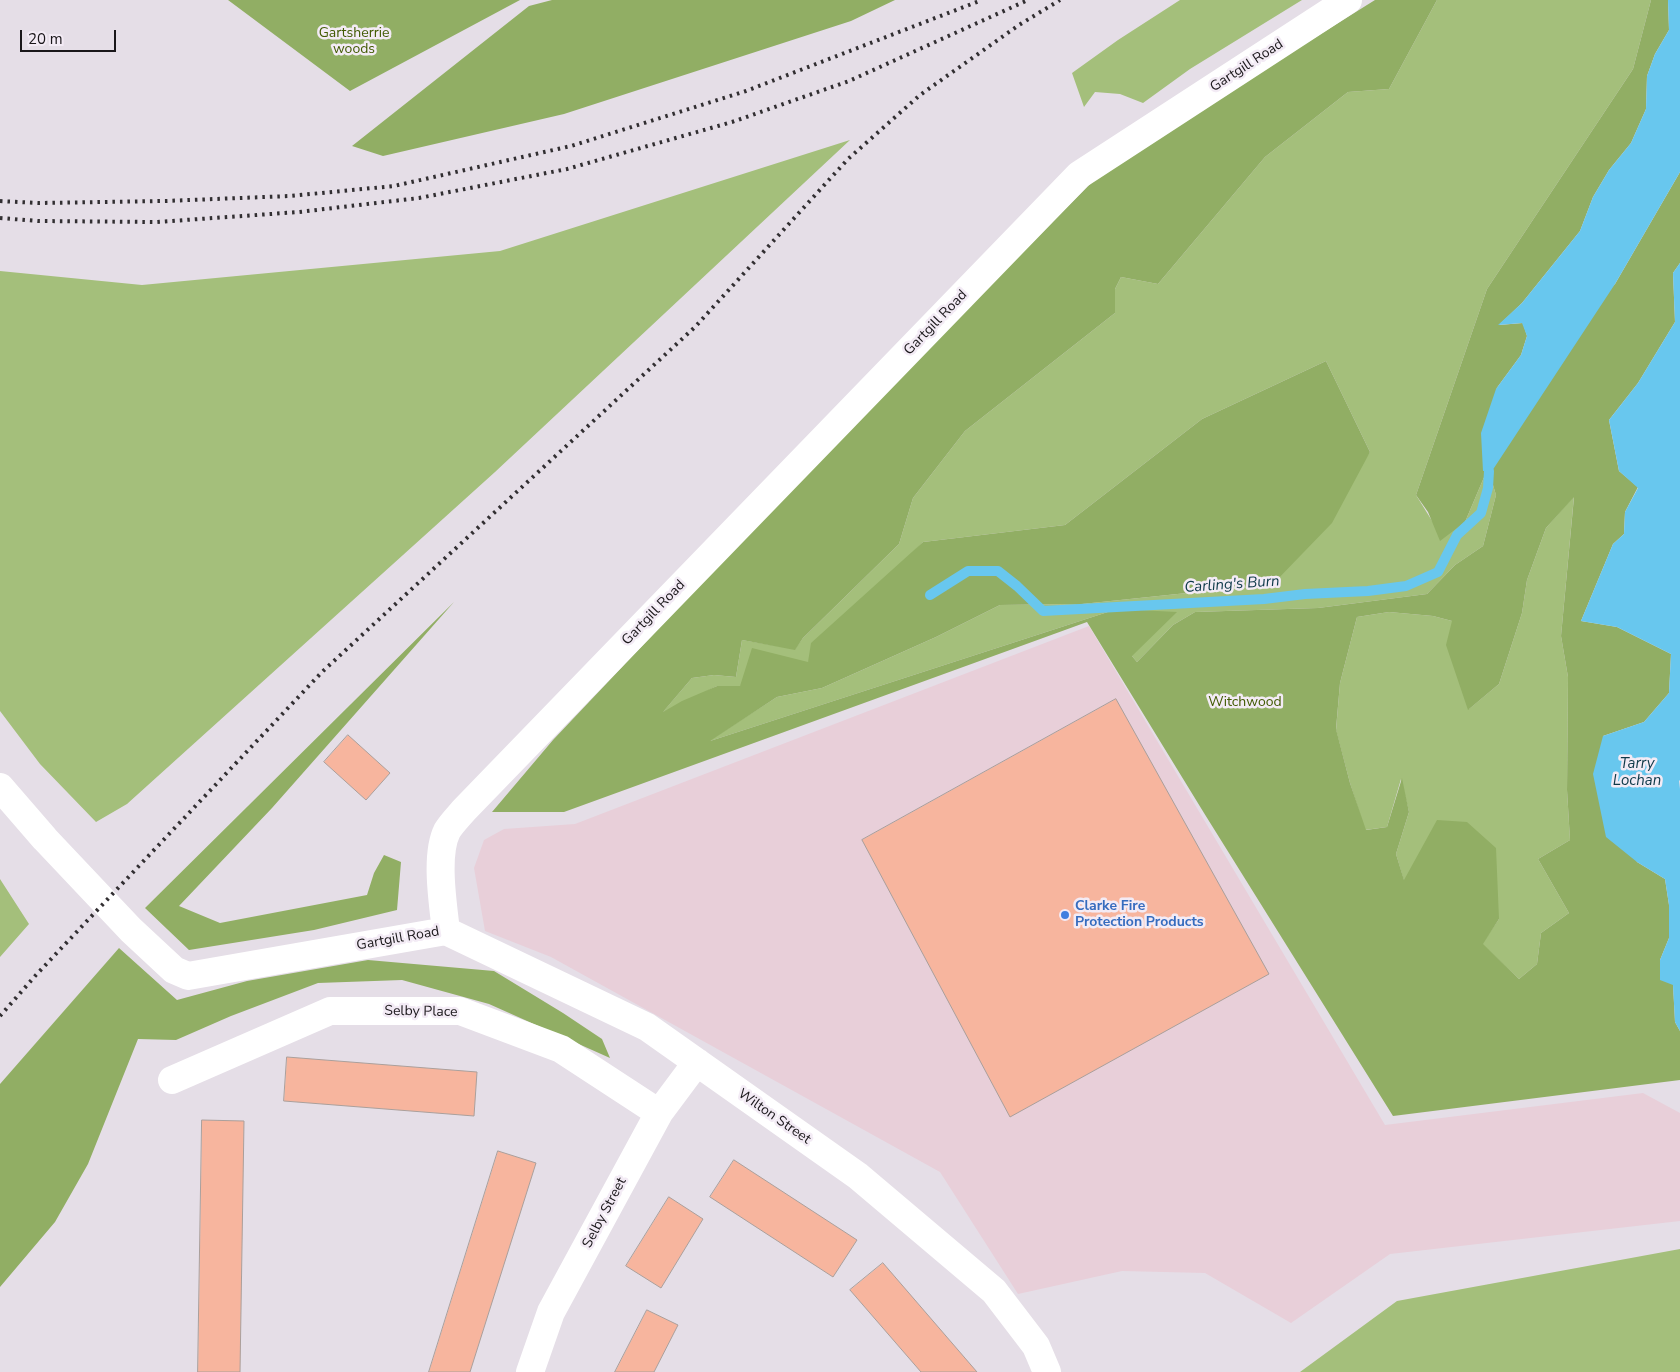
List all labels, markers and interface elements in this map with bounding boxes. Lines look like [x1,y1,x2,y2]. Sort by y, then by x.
scale bar [22,20,119,52]
park label: Gartsherrie woods [319,26,389,58]
text: 20 m [28,29,63,49]
street label: Gartgill Road [1207,36,1287,96]
street label: Gartgill Road [901,287,971,359]
water label: Carling's Burn [1184,573,1280,597]
street label: Gartgill Road [619,577,689,649]
park label: Witchwood [1208,695,1282,711]
water label: Tarry Lochan [1613,755,1661,790]
place label: Clarke Fire Protection Products [1075,899,1204,932]
marker: Clarke Fire Protection Products [1059,909,1071,921]
street label: Gartgill Road [355,923,441,955]
street label: Selby Place [384,1003,458,1021]
street label: Wilton Street [734,1086,814,1148]
street label: Selby Street [579,1175,631,1251]

